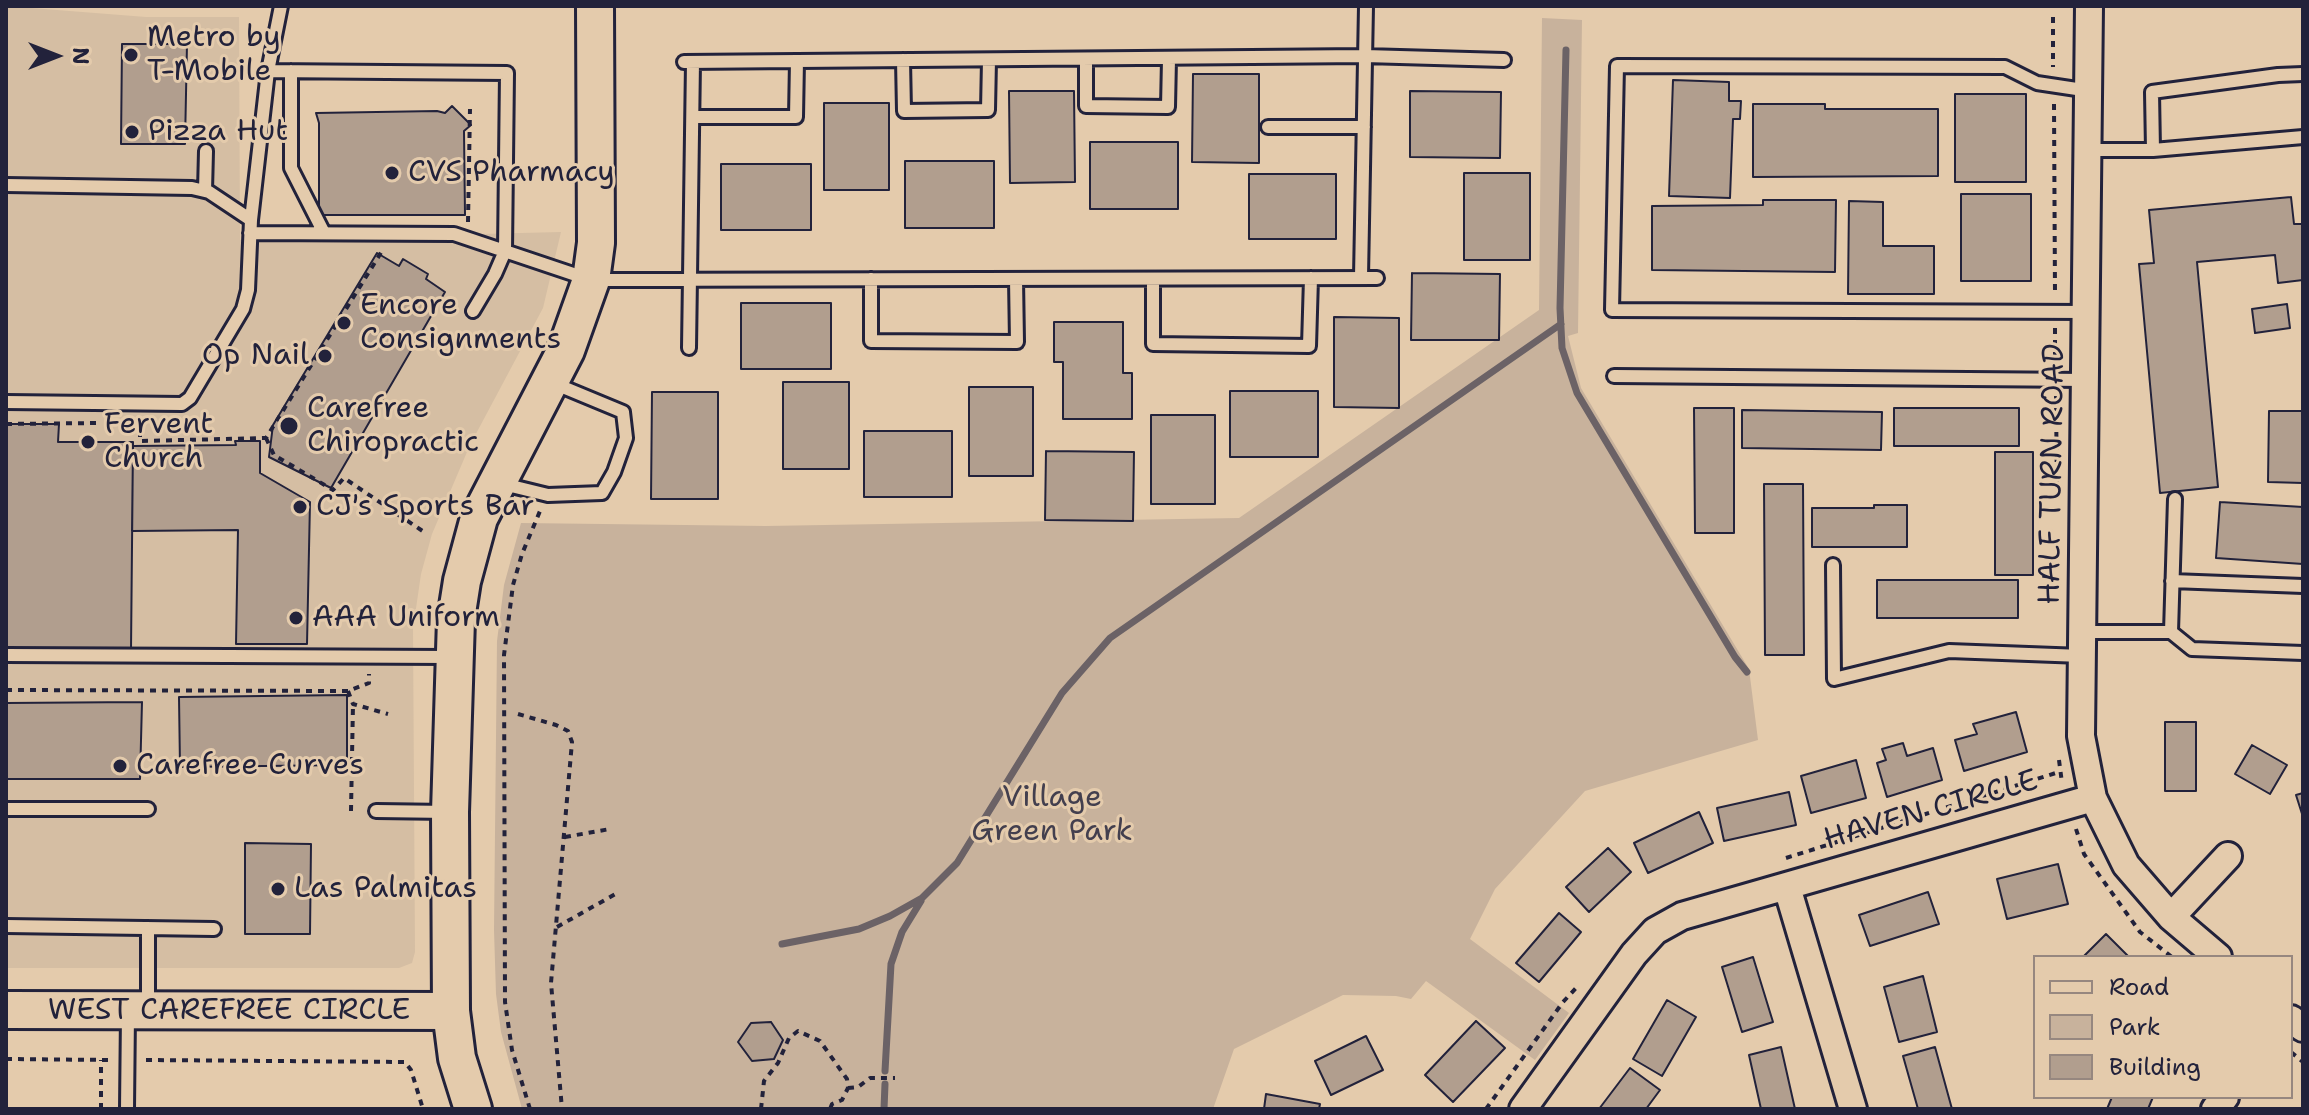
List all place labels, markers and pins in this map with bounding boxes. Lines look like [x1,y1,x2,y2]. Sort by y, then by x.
place label: Metro by T-Mobile [147,20,281,90]
marker: Metro by T-Mobile [122,46,140,64]
place label: Pizza Hut [148,114,288,150]
marker: Pizza Hut [123,123,141,141]
place label: CVS Pharmacy [408,155,615,191]
marker: CVS Pharmacy [383,164,401,182]
place label: Encore Consignments [360,288,561,358]
marker: Encore Consignments [335,314,353,332]
place label: Op Nail [202,338,309,374]
marker: Op Nail [316,347,334,365]
place label: Carefree Chiropractic [307,391,479,462]
place label: Fervent Church [104,407,213,478]
marker: Carefree Chiropractic [278,415,300,437]
marker: Fervent Church [79,433,97,451]
place label: CJ's Sports Bar [316,489,534,525]
marker: CJ's Sports Bar [291,498,309,516]
place label: AAA Uniform [312,600,500,636]
marker: AAA Uniform [287,609,305,627]
place label: Carefree Curves [136,748,364,784]
marker: Carefree Curves [111,757,129,775]
place label: Las Palmitas [294,871,477,907]
marker: Las Palmitas [269,880,287,898]

